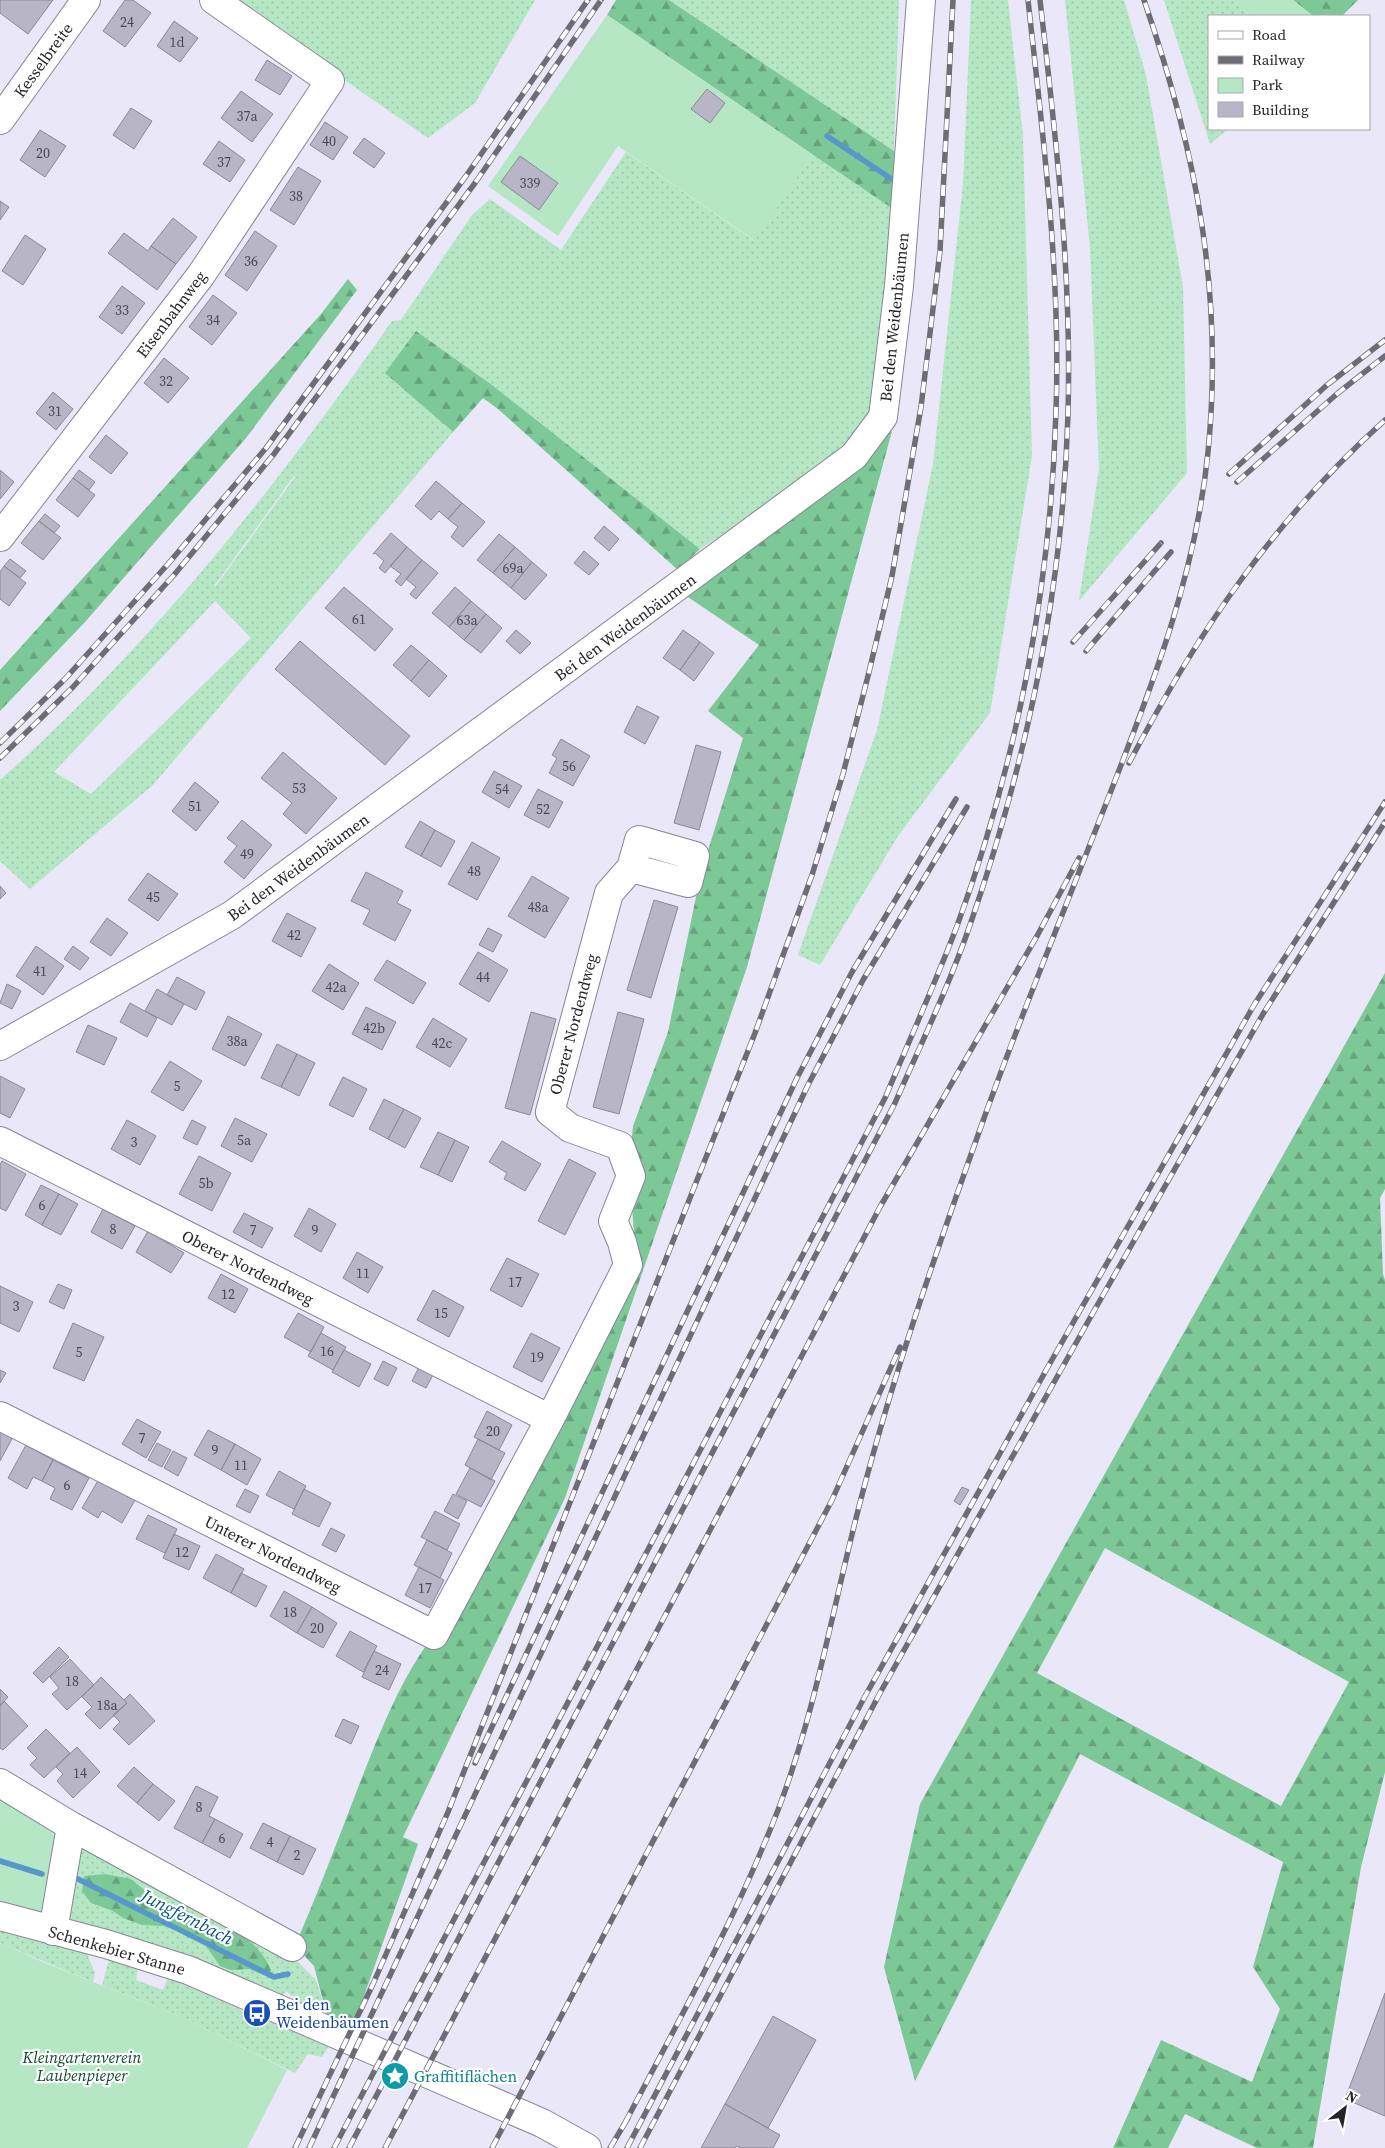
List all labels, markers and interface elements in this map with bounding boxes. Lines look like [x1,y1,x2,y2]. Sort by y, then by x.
house number: 24 [120,12,134,32]
legend [1208,15,1370,130]
street label: Kesselbreite [8,18,78,102]
text: Road [1252,24,1286,45]
house number: 1d [170,32,185,52]
text: Railway [1252,49,1305,70]
text: Park [1252,74,1284,95]
text: Building [1252,99,1309,120]
house number: 37a [236,106,258,126]
house number: 40 [322,131,336,151]
house number: 20 [36,143,50,163]
house number: 37 [217,152,231,172]
house number: 339 [520,173,541,193]
house number: 38 [289,186,303,206]
street label: Bei den Weidenbäumen [874,231,914,403]
house number: 36 [244,251,258,271]
street label: Eisenbahnweg [131,266,211,362]
house number: 33 [115,300,129,320]
house number: 34 [206,310,220,330]
house number: 32 [159,371,173,391]
house number: 31 [48,401,62,421]
house number: 69a [502,558,524,578]
street label: Bei den Weidenbäumen [550,568,700,686]
house number: 61 [352,609,366,629]
house number: 63a [456,610,478,630]
house number: 56 [562,756,576,776]
house number: 53 [292,778,306,798]
house number: 54 [495,779,509,799]
house number: 51 [188,796,202,816]
house number: 52 [536,799,550,819]
street label: Bei den Weidenbäumen [223,808,373,926]
house number: 49 [240,844,254,864]
house number: 48 [467,861,481,881]
house number: 45 [146,887,160,907]
house number: 48a [527,897,549,917]
house number: 42 [287,925,301,945]
street label: Oberer Nordendweg [544,951,602,1097]
house number: 41 [33,961,47,981]
house number: 44 [476,967,490,987]
house number: 42a [325,977,347,997]
house number: 42b [363,1018,385,1038]
house number: 38a [226,1031,248,1051]
house number: 42c [432,1033,453,1053]
house number: 5 [174,1076,181,1096]
house number: 5a [237,1130,252,1150]
house number: 3 [131,1132,138,1152]
house number: 5b [198,1173,214,1193]
house number: 6 [39,1195,46,1215]
house number: 8 [110,1219,117,1239]
house number: 7 [250,1220,257,1240]
house number: 9 [312,1220,319,1240]
street label: Oberer Nordendweg [178,1224,318,1310]
house number: 11 [356,1263,370,1283]
house number: 17 [508,1272,522,1292]
house number: 12 [221,1284,235,1304]
house number: 3 [13,1296,20,1316]
house number: 15 [434,1303,448,1323]
house number: 16 [320,1341,334,1361]
house number: 5 [76,1342,83,1362]
house number: 19 [530,1347,544,1367]
house number: 20 [486,1421,500,1441]
house number: 7 [139,1428,146,1448]
house number: 9 [212,1440,219,1460]
house number: 11 [234,1455,248,1475]
house number: 6 [64,1475,71,1495]
street label: Unterer Nordendweg [201,1510,345,1598]
house number: 12 [175,1542,189,1562]
house number: 17 [418,1578,432,1598]
house number: 18 [283,1602,297,1622]
house number: 20 [310,1618,324,1638]
house number: 24 [375,1660,389,1680]
house number: 18 [65,1671,79,1691]
house number: 18a [96,1695,118,1715]
house number: 14 [73,1763,87,1783]
house number: 8 [196,1797,203,1817]
house number: 6 [219,1828,226,1848]
house number: 4 [267,1832,274,1852]
house number: 2 [294,1845,301,1865]
water label: Jungfernbach [134,1881,238,1951]
street label: Schenkebier Stanne [46,1920,188,1980]
place label: Bei den Weidenbäumen [276,1993,389,2033]
bus stop icon: Bei den Weidenbäumen [242,1998,272,2028]
park label: Kleingartenverein Laubenpieper [22,2046,141,2086]
place icon: Graffitiflächen [380,2061,410,2091]
place label: Graffitiflächen [414,2065,517,2087]
north arrow [1320,2083,1370,2133]
text: N [1342,2086,1361,2108]

